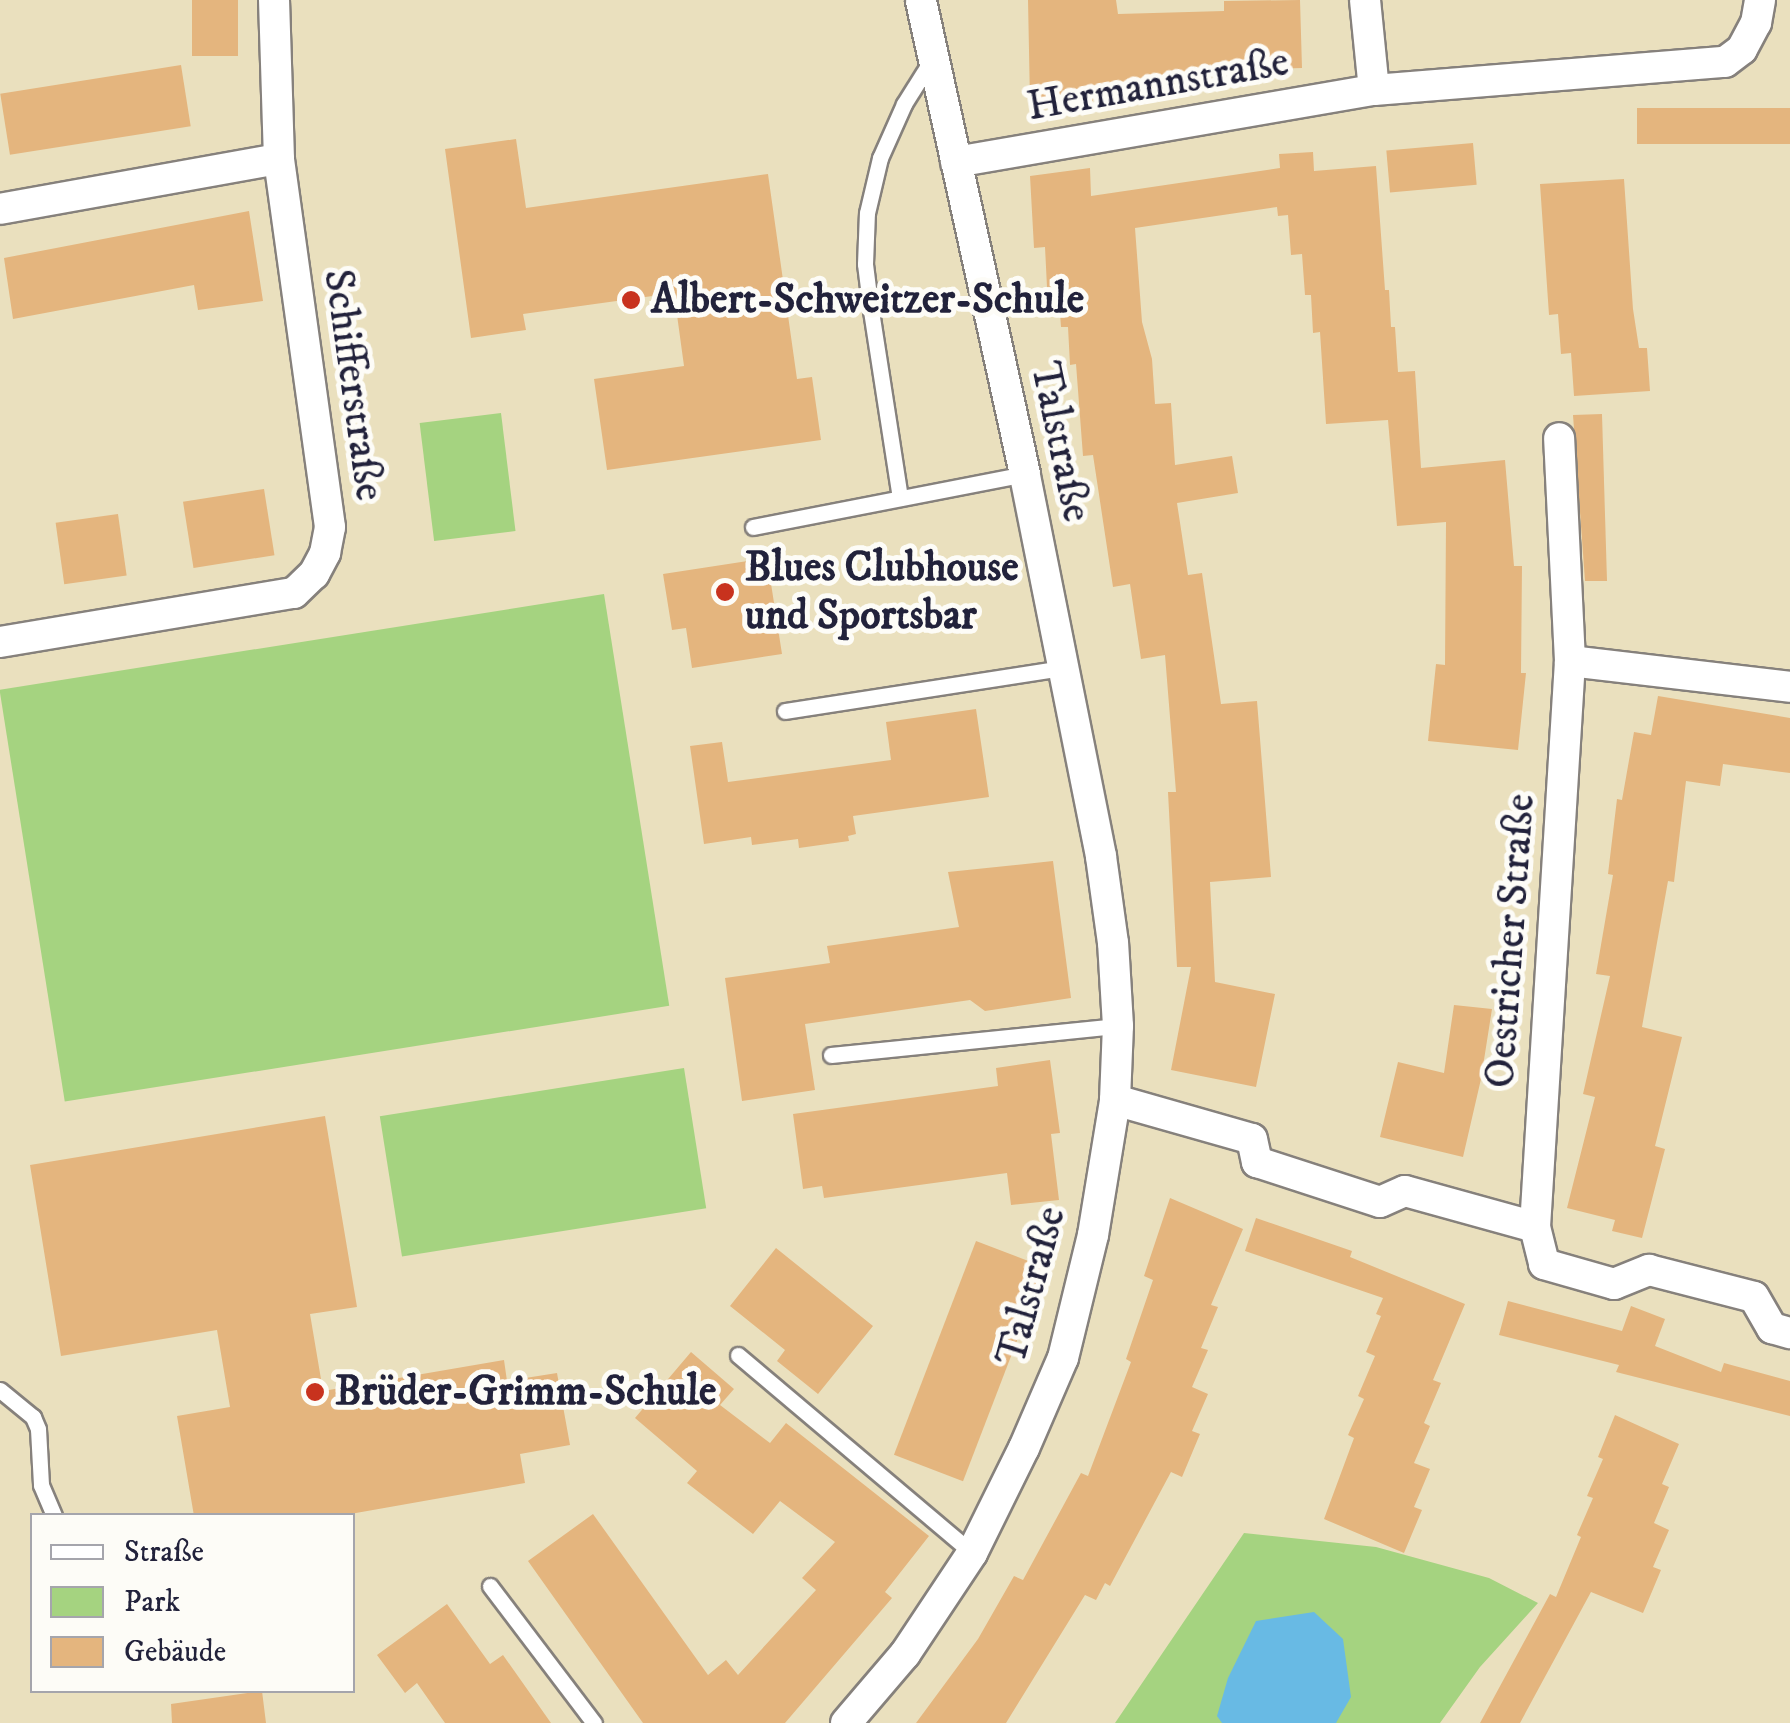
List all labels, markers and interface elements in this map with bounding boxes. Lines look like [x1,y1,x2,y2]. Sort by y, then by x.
street label: Hermannstraße [1023,37,1293,133]
street label: Schifferstraße [312,266,394,504]
place label: Albert-Schweitzer-Schule [651,275,1084,325]
marker: Albert-Schweitzer-Schule [620,289,642,311]
street label: Talstraße [1018,357,1102,527]
place label: Blues Clubhouse und Sportsbar [745,543,1019,641]
marker: Blues Clubhouse und Sportsbar [714,581,736,603]
street label: Oestricher Straße [1476,792,1546,1090]
street label: Talstraße [987,1201,1077,1371]
place label: Brüder-Grimm-Schule [335,1367,716,1417]
marker: Brüder-Grimm-Schule [304,1381,326,1403]
legend [30,1513,355,1693]
text: Straße [124,1534,204,1571]
text: Park [124,1584,180,1621]
text: Gebäude [124,1634,226,1671]

